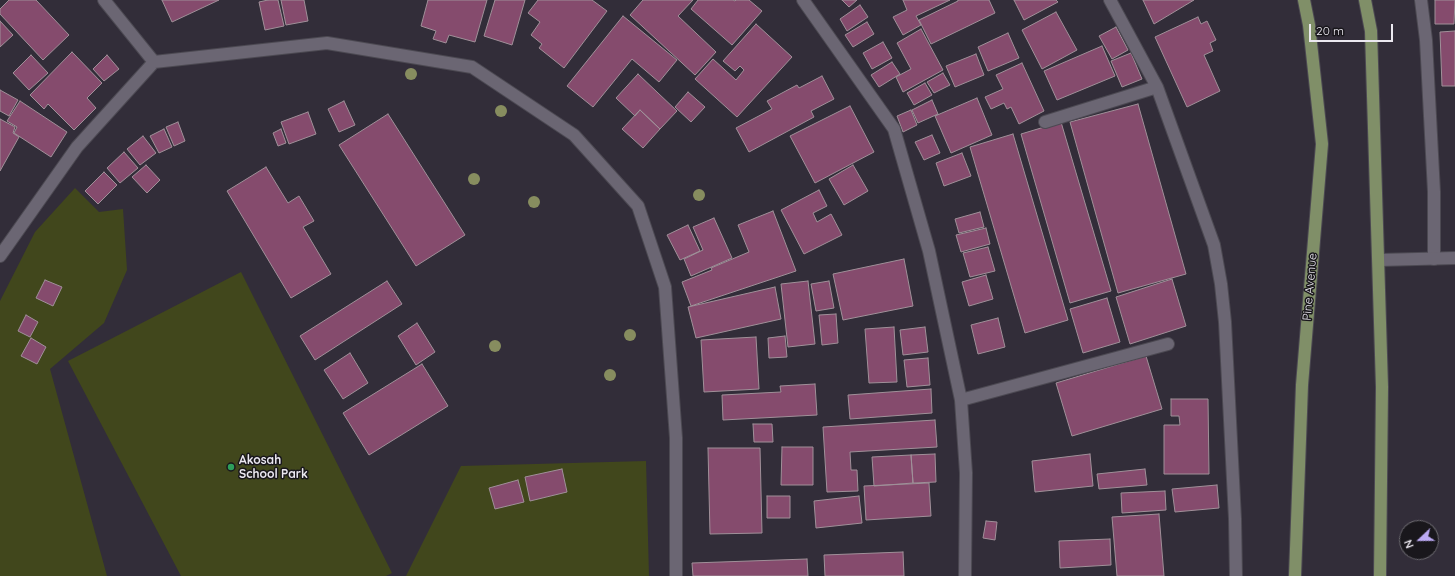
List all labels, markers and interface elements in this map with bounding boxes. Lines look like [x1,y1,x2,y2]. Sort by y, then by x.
scale bar [1311,16,1395,42]
text: 20 m [1316,23,1344,38]
street label: Pine Avenue [1300,253,1320,321]
place label: Akosah School Park [239,453,308,481]
marker: Akosah School Park [226,462,236,472]
north arrow [1399,520,1439,560]
text: N [1401,538,1417,550]

